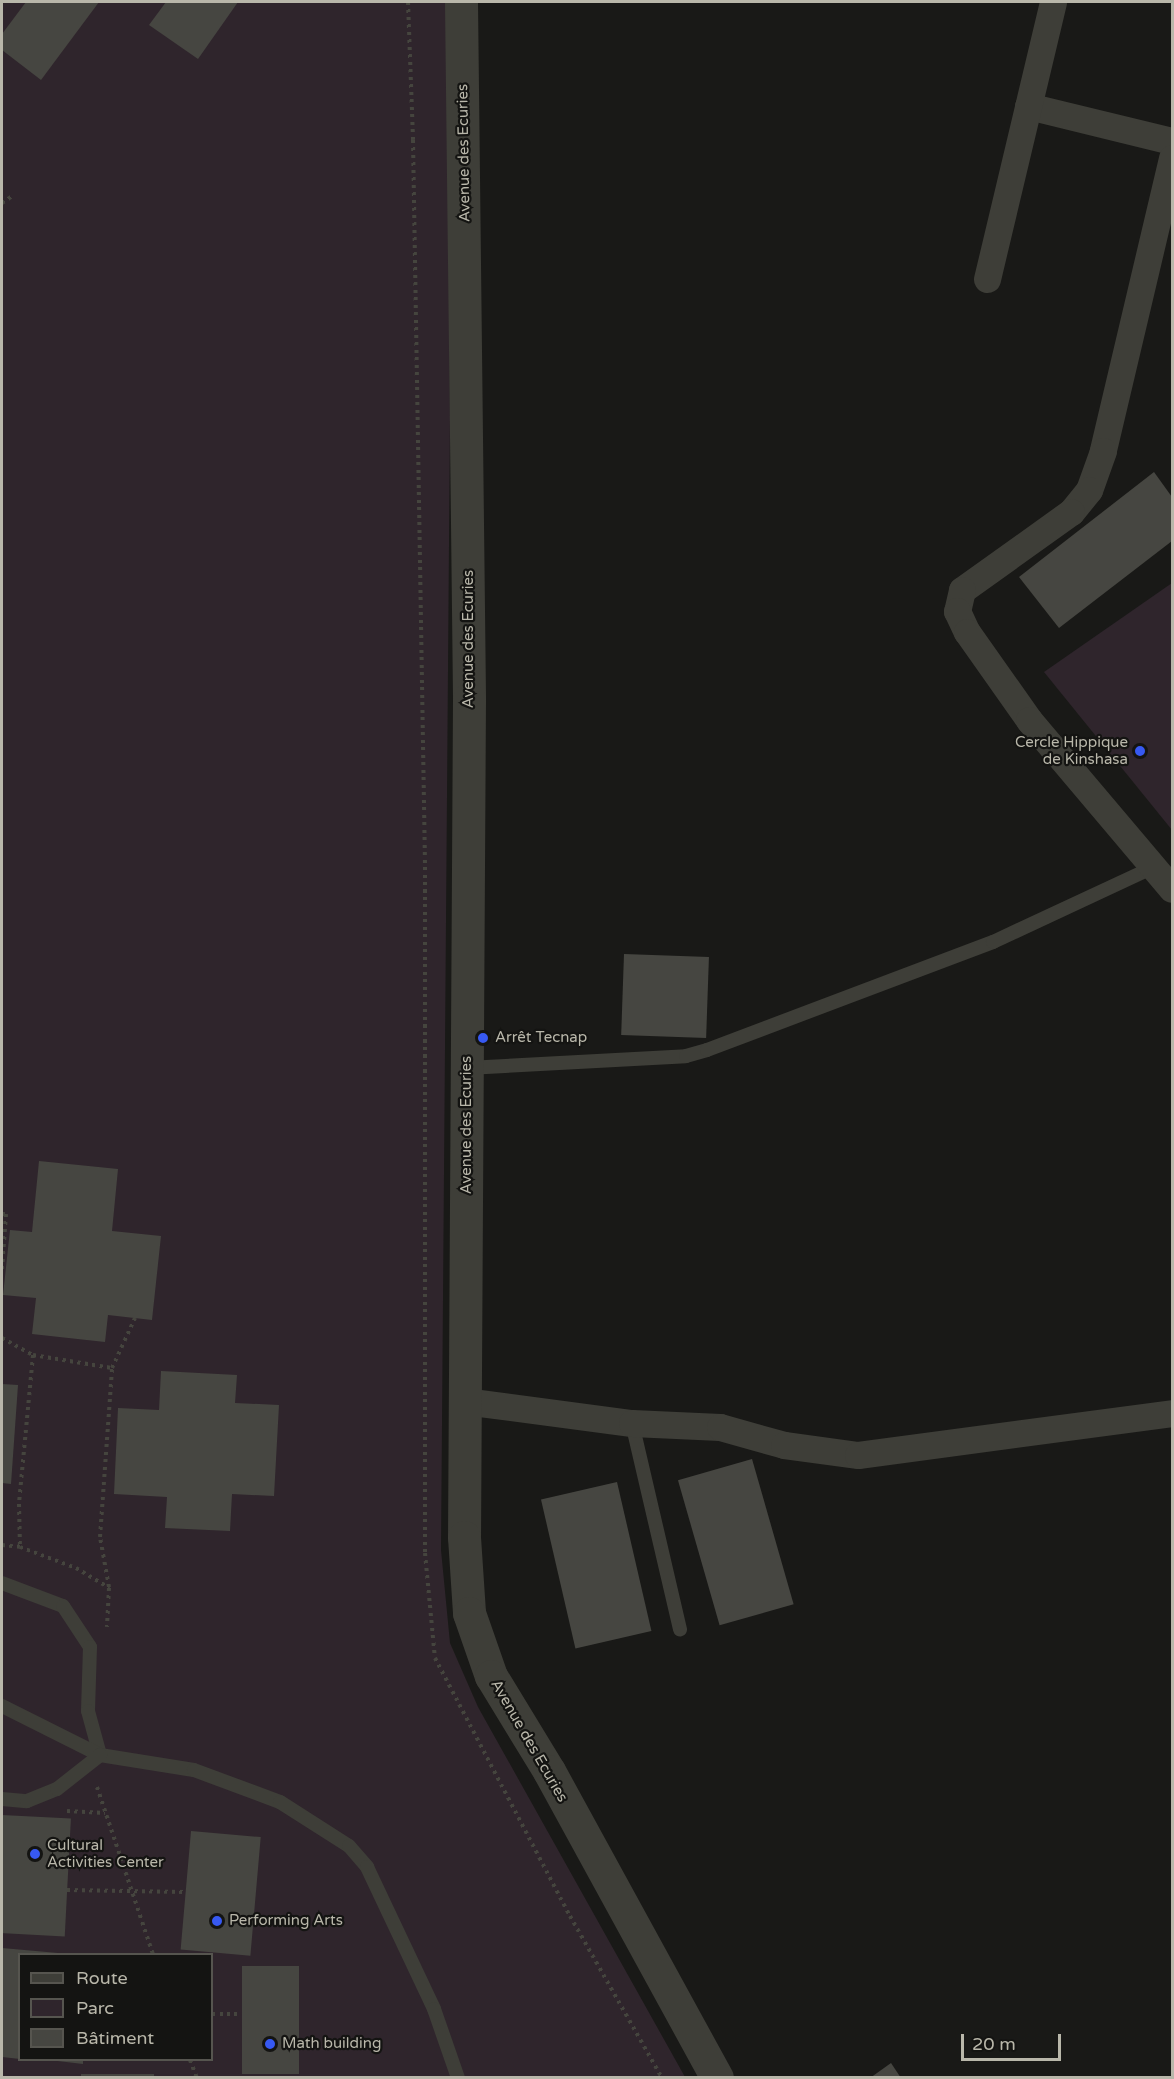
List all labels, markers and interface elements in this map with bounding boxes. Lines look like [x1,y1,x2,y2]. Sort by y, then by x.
street label: Avenue des Ecuries [454,84,474,222]
street label: Avenue des Ecuries [460,570,478,708]
place label: Cercle Hippique de Kinshasa [1015,733,1128,768]
marker: Cercle Hippique de Kinshasa [1133,744,1147,758]
place label: Arrêt Tecnap [495,1029,587,1047]
marker: Arrêt Tecnap [476,1031,490,1045]
street label: Avenue des Ecuries [458,1056,476,1194]
street label: Avenue des Ecuries [487,1677,571,1805]
place label: Cultural Activities Center [47,1836,164,1871]
marker: Cultural Activities Center [28,1847,42,1861]
place label: Performing Arts [229,1912,343,1930]
marker: Performing Arts [210,1914,224,1928]
legend [18,1953,213,2061]
text: Route [76,1967,128,1989]
text: Parc [76,1997,114,2019]
scale bar [964,2022,1064,2060]
text: Bâtiment [76,2027,154,2049]
text: 20 m [972,2033,1016,2055]
place label: Math building [282,2035,381,2053]
marker: Math building [263,2037,277,2051]

